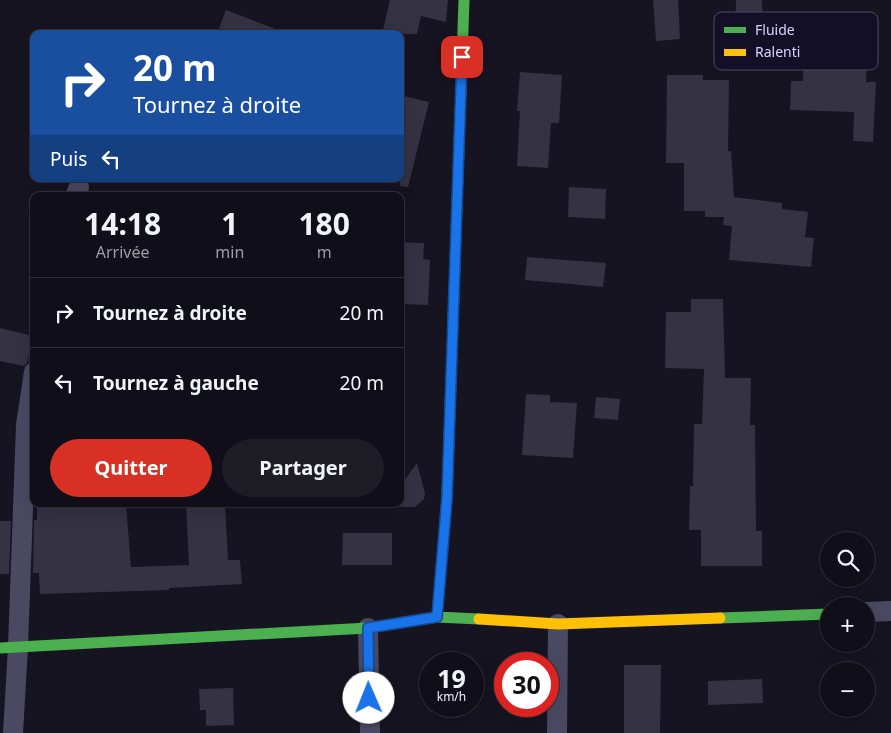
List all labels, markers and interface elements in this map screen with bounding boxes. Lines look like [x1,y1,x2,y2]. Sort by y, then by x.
legend [714,12,878,70]
text: Fluide [755,20,795,39]
pin [441,36,483,78]
text: Ralenti [755,42,800,61]
icon: arrive [448,43,476,71]
text: 20 m [133,44,216,91]
icon: right [50,50,115,115]
text: Tournez à droite [133,89,301,119]
icon: left [97,145,125,173]
text: Puis [50,146,87,172]
text: 14:18 [84,203,161,244]
text: 1 [221,203,238,244]
text: 180 [298,203,350,244]
text: Arrivée [96,241,150,263]
text: min [215,241,244,263]
text: m [317,241,332,263]
icon: right [50,299,78,327]
text: Tournez à droite [93,300,247,326]
text: 20 m [340,300,384,326]
icon: left [50,369,78,397]
text: Tournez à gauche [93,370,259,396]
text: 20 m [340,370,384,396]
button: Quitter [50,439,212,497]
button: Partager [222,439,384,497]
map controls [820,532,875,717]
button: search [820,532,875,587]
button: + [820,597,875,652]
speed limit sign: 30 [494,652,559,717]
text: 19 [437,661,466,695]
button: − [820,662,875,717]
position arrow [342,671,394,723]
text: km/h [437,688,466,705]

